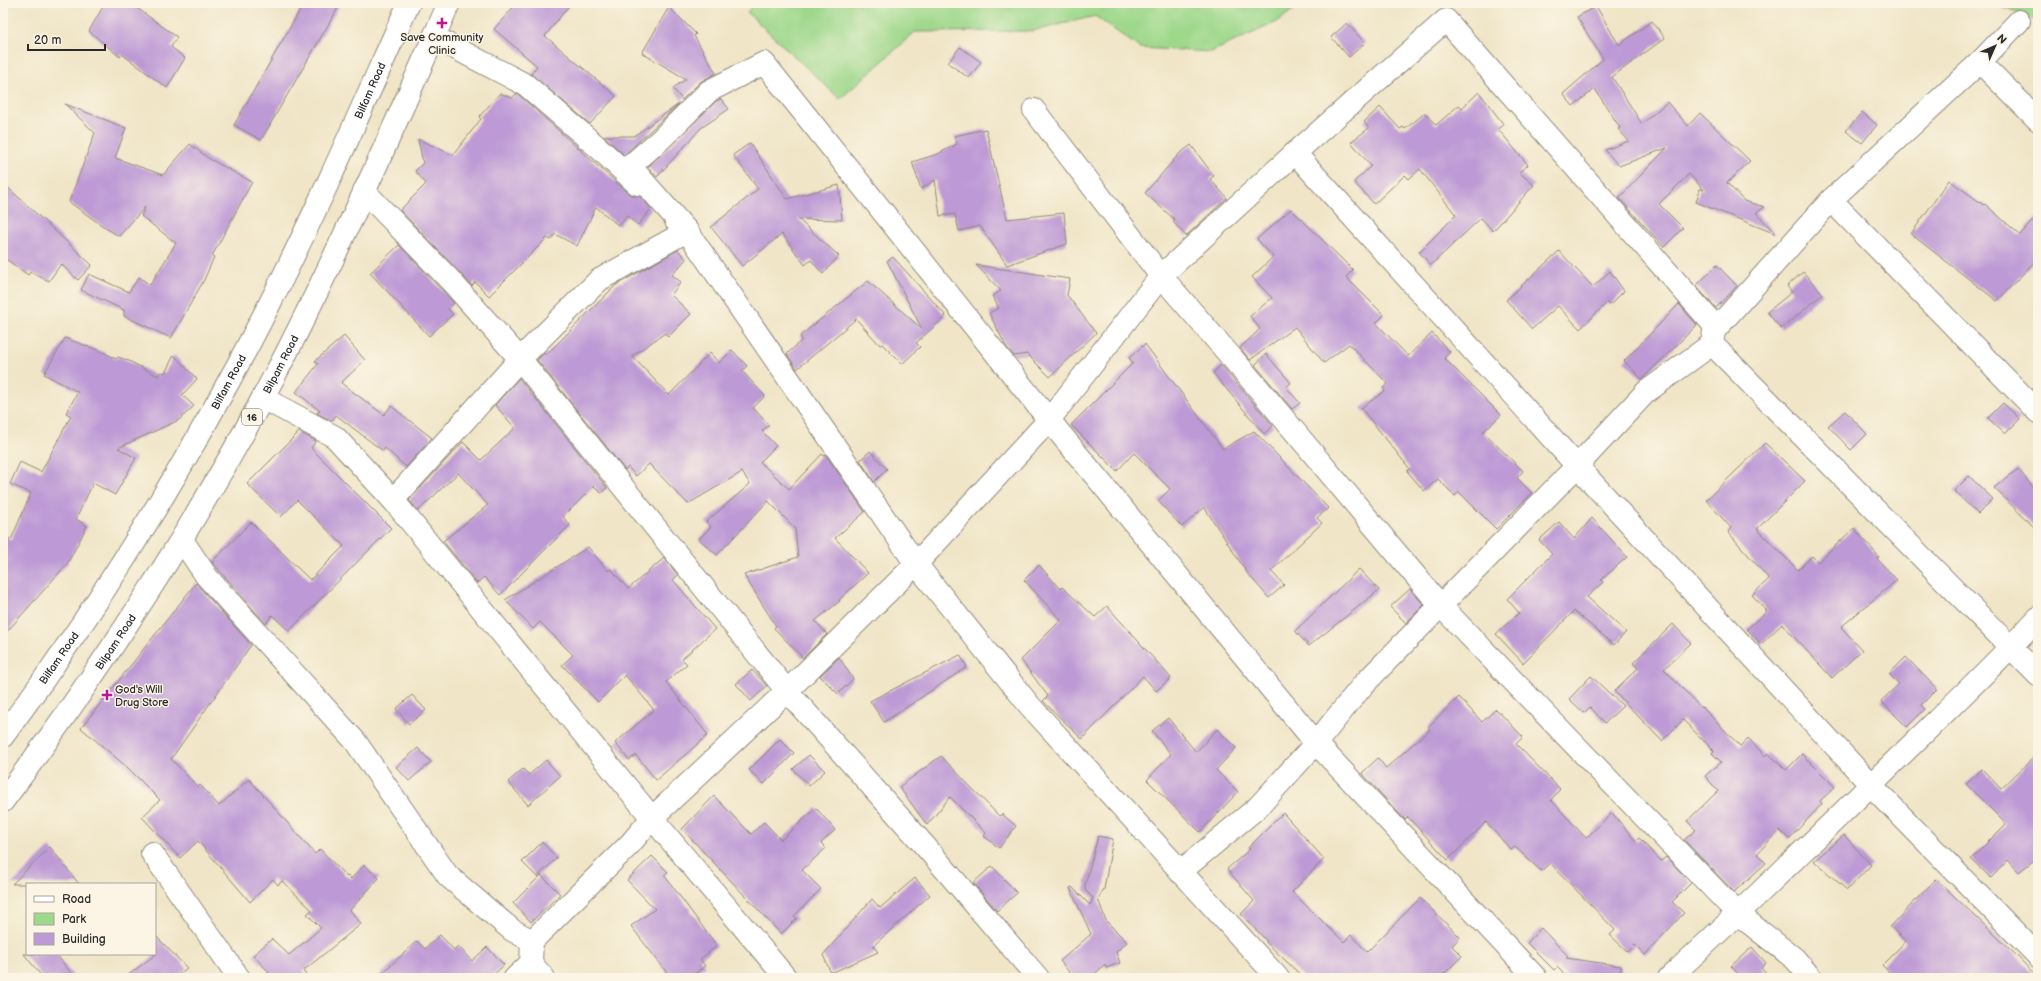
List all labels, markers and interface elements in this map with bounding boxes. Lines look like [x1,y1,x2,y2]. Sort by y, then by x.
marker: Save Community Clinic [436,17,448,29]
scale bar [28,26,105,52]
north arrow [1975,26,2015,66]
place label: Save Community Clinic [401,31,484,57]
text: N [1994,32,2009,47]
text: 20 m [34,33,61,48]
street label: Bilfam Road [352,60,389,121]
street label: Bilpam Road [260,333,301,396]
street label: Bilfam Road [209,353,249,412]
road number: 16 [242,409,262,425]
street label: Bilpam Road [93,612,139,672]
street label: Bilfam Road [37,630,82,687]
place label: God's Will Drug Store [115,683,169,709]
marker: God's Will Drug Store [102,690,112,700]
legend [26,883,156,955]
text: Road [62,892,91,907]
text: Park [62,912,86,927]
text: Building [62,932,106,947]

